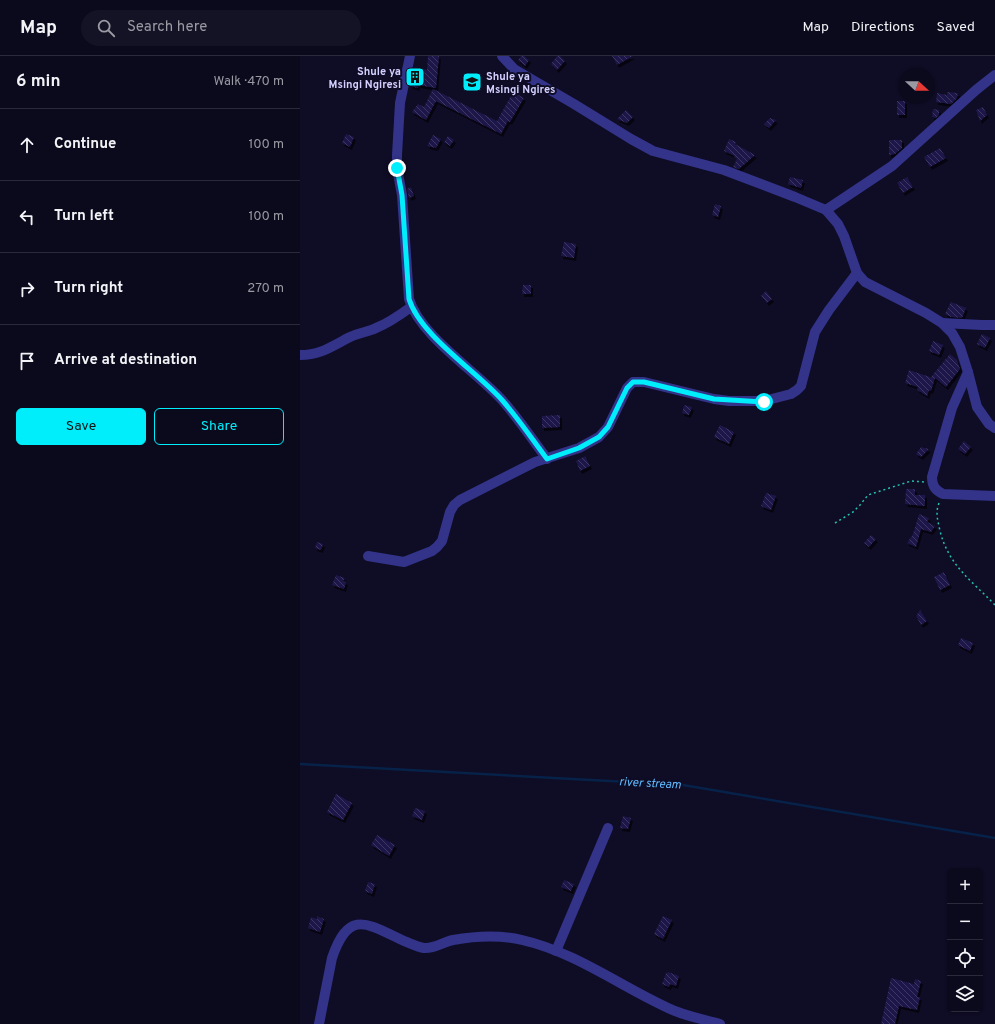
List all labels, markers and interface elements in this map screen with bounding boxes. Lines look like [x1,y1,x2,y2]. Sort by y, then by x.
search box [81,10,361,46]
text: Map [20,16,57,40]
icon: search [95,17,117,39]
text: Search here [127,18,207,37]
text: Map [803,19,829,36]
text: Directions [851,19,915,36]
text: Saved [937,19,975,36]
place label: Shule ya Msingi Ngiresi [329,65,401,92]
building icon: Shule ya Msingi Ngiresi [404,66,426,88]
north arrow [899,68,935,104]
place label: Shule ya Msingi Ngires [486,70,555,97]
text: 6 min [16,71,60,93]
school or university icon: Shule ya Msingi Ngires [461,71,483,93]
text: Walk · 470 m [213,74,284,90]
icon: ahead [16,134,38,156]
text: Continue [54,135,116,154]
text: 100 m [248,137,284,153]
route end [388,159,406,177]
icon: left [16,206,38,228]
text: Turn left [54,207,114,226]
text: 100 m [248,209,284,225]
icon: right [16,278,38,300]
text: Turn right [54,279,123,298]
text: 270 m [247,281,284,297]
icon: arrive [16,350,38,372]
text: Arrive at destination [54,351,197,370]
route start [755,393,773,411]
button: Save [16,408,146,445]
button: Share [154,408,284,445]
water label: river stream [618,774,682,794]
map controls [947,868,983,1012]
button: + [947,868,983,904]
button: − [947,904,983,940]
button: locate [947,940,983,976]
button: layers [947,976,983,1012]

